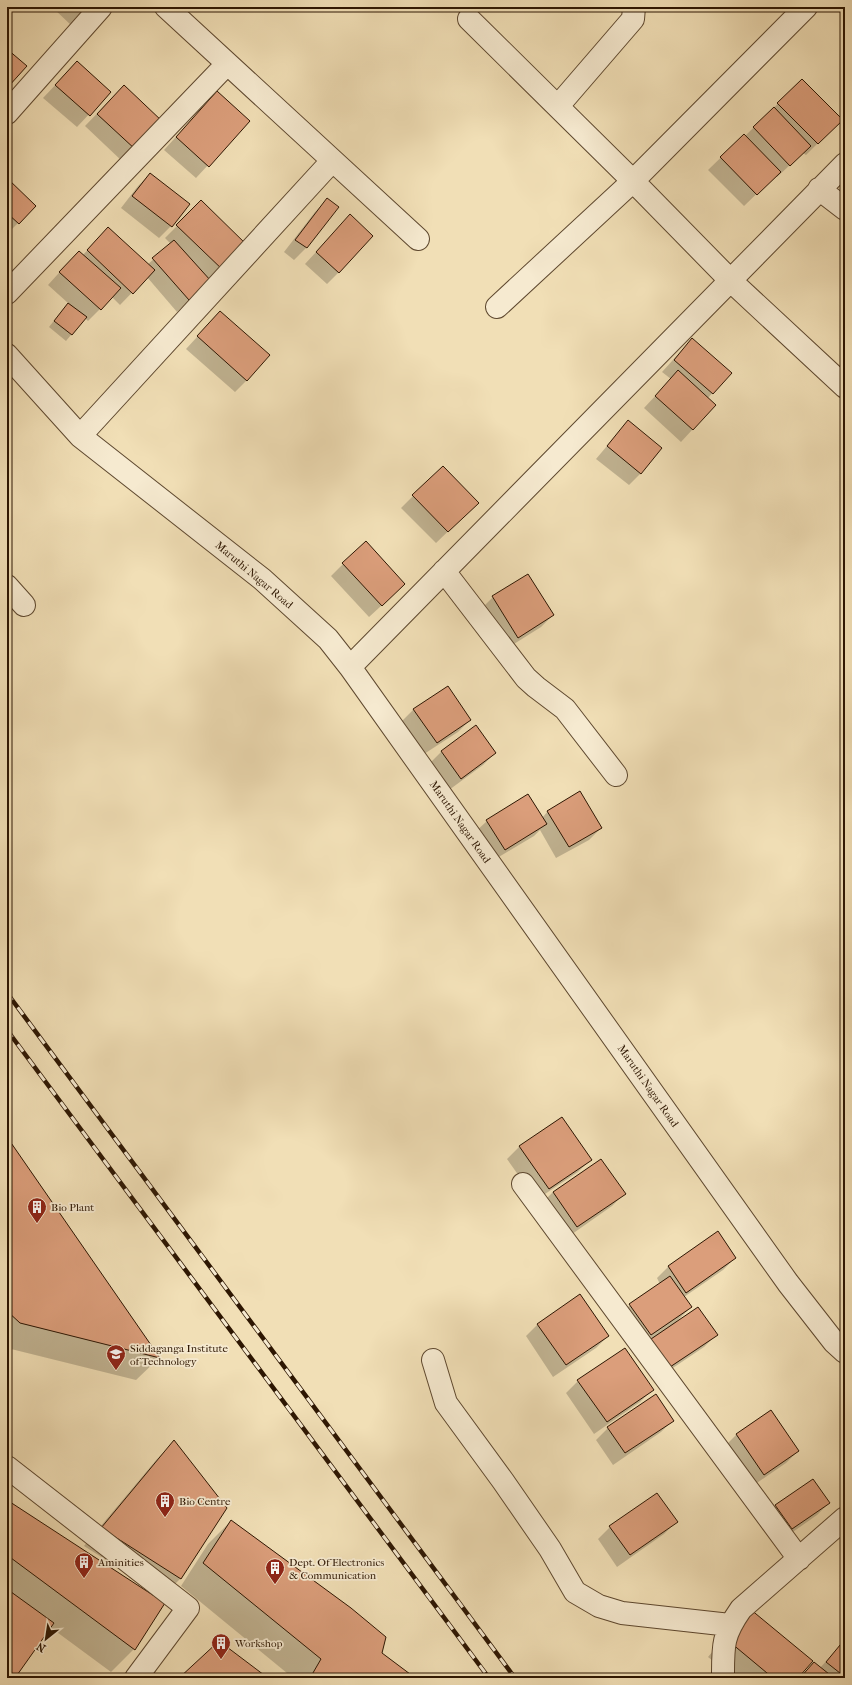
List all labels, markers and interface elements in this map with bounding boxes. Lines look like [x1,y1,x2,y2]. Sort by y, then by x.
street label: Maruthi Nagar Road [212,539,296,612]
street label: Maruthi Nagar Road [427,778,494,866]
street label: Maruthi Nagar Road [615,1042,682,1130]
building icon: Bio Plant [26,1196,48,1224]
place label: Bio Plant [51,1201,94,1214]
place label: Siddaganga Institute of Technology [130,1342,228,1368]
school or university icon: Siddaganga Institute of Technology [105,1343,127,1371]
building icon: Bio Centre [154,1490,176,1518]
place label: Bio Centre [179,1495,231,1508]
building icon: Aminities [73,1551,95,1579]
place label: Aminities [97,1556,144,1569]
place label: Dept. Of Electronics & Communication [289,1556,384,1582]
building icon: Dept. Of Electronics & Communication [264,1557,286,1585]
north arrow [26,1619,66,1659]
building icon: Workshop [210,1632,232,1660]
place label: Workshop [234,1637,282,1650]
text: N [34,1639,48,1655]

